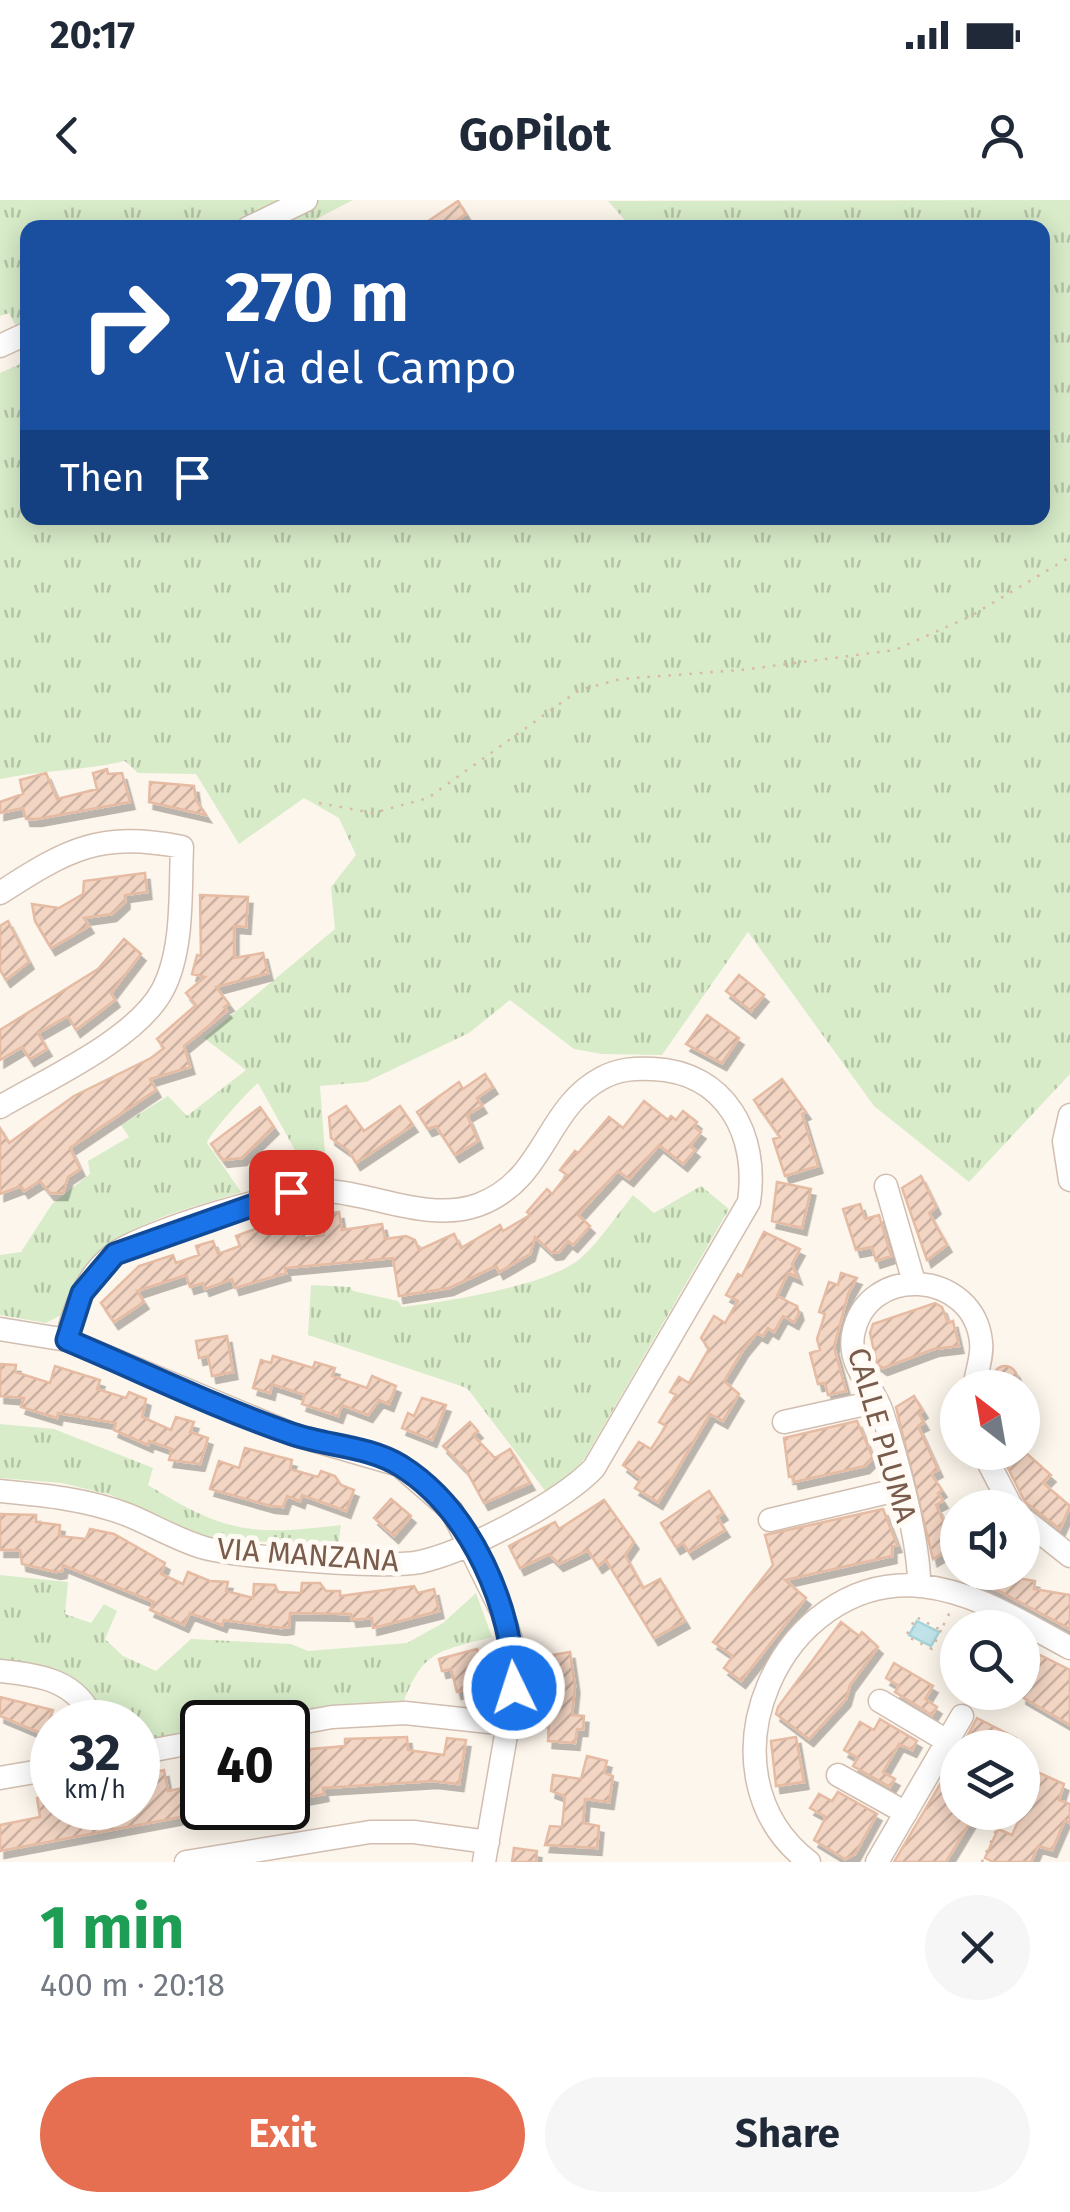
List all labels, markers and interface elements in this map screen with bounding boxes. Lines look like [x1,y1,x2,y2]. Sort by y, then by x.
text: 20:17 [50,12,135,58]
icon: back [40,108,95,163]
text: GoPilot [459,108,611,162]
icon: person [975,108,1030,163]
text: 270 m [225,256,409,340]
icon: right [60,260,190,390]
text: Via del Campo [225,341,516,395]
icon: arrive [165,450,220,505]
text: Then [60,455,145,501]
pin [249,1150,334,1235]
icon: arrive [264,1165,319,1220]
street label: CALLE PLUMA [840,1344,924,1527]
north arrow [940,1370,1040,1470]
map controls [940,1370,1040,1830]
button: sound [940,1490,1040,1590]
street label: VIA MANZANA [216,1531,401,1579]
button: search [940,1610,1040,1710]
position arrow [462,1636,566,1740]
speed limit sign: 40 [180,1700,310,1830]
text: 32 [69,1723,121,1783]
button: layers [940,1730,1040,1830]
text: km/h [64,1775,126,1805]
text: 1 min [40,1892,184,1964]
button: close [925,1895,1030,2000]
text: 400 m · 20:18 [40,1966,225,2004]
button: Exit [40,2077,525,2192]
button: Share [545,2077,1030,2192]

